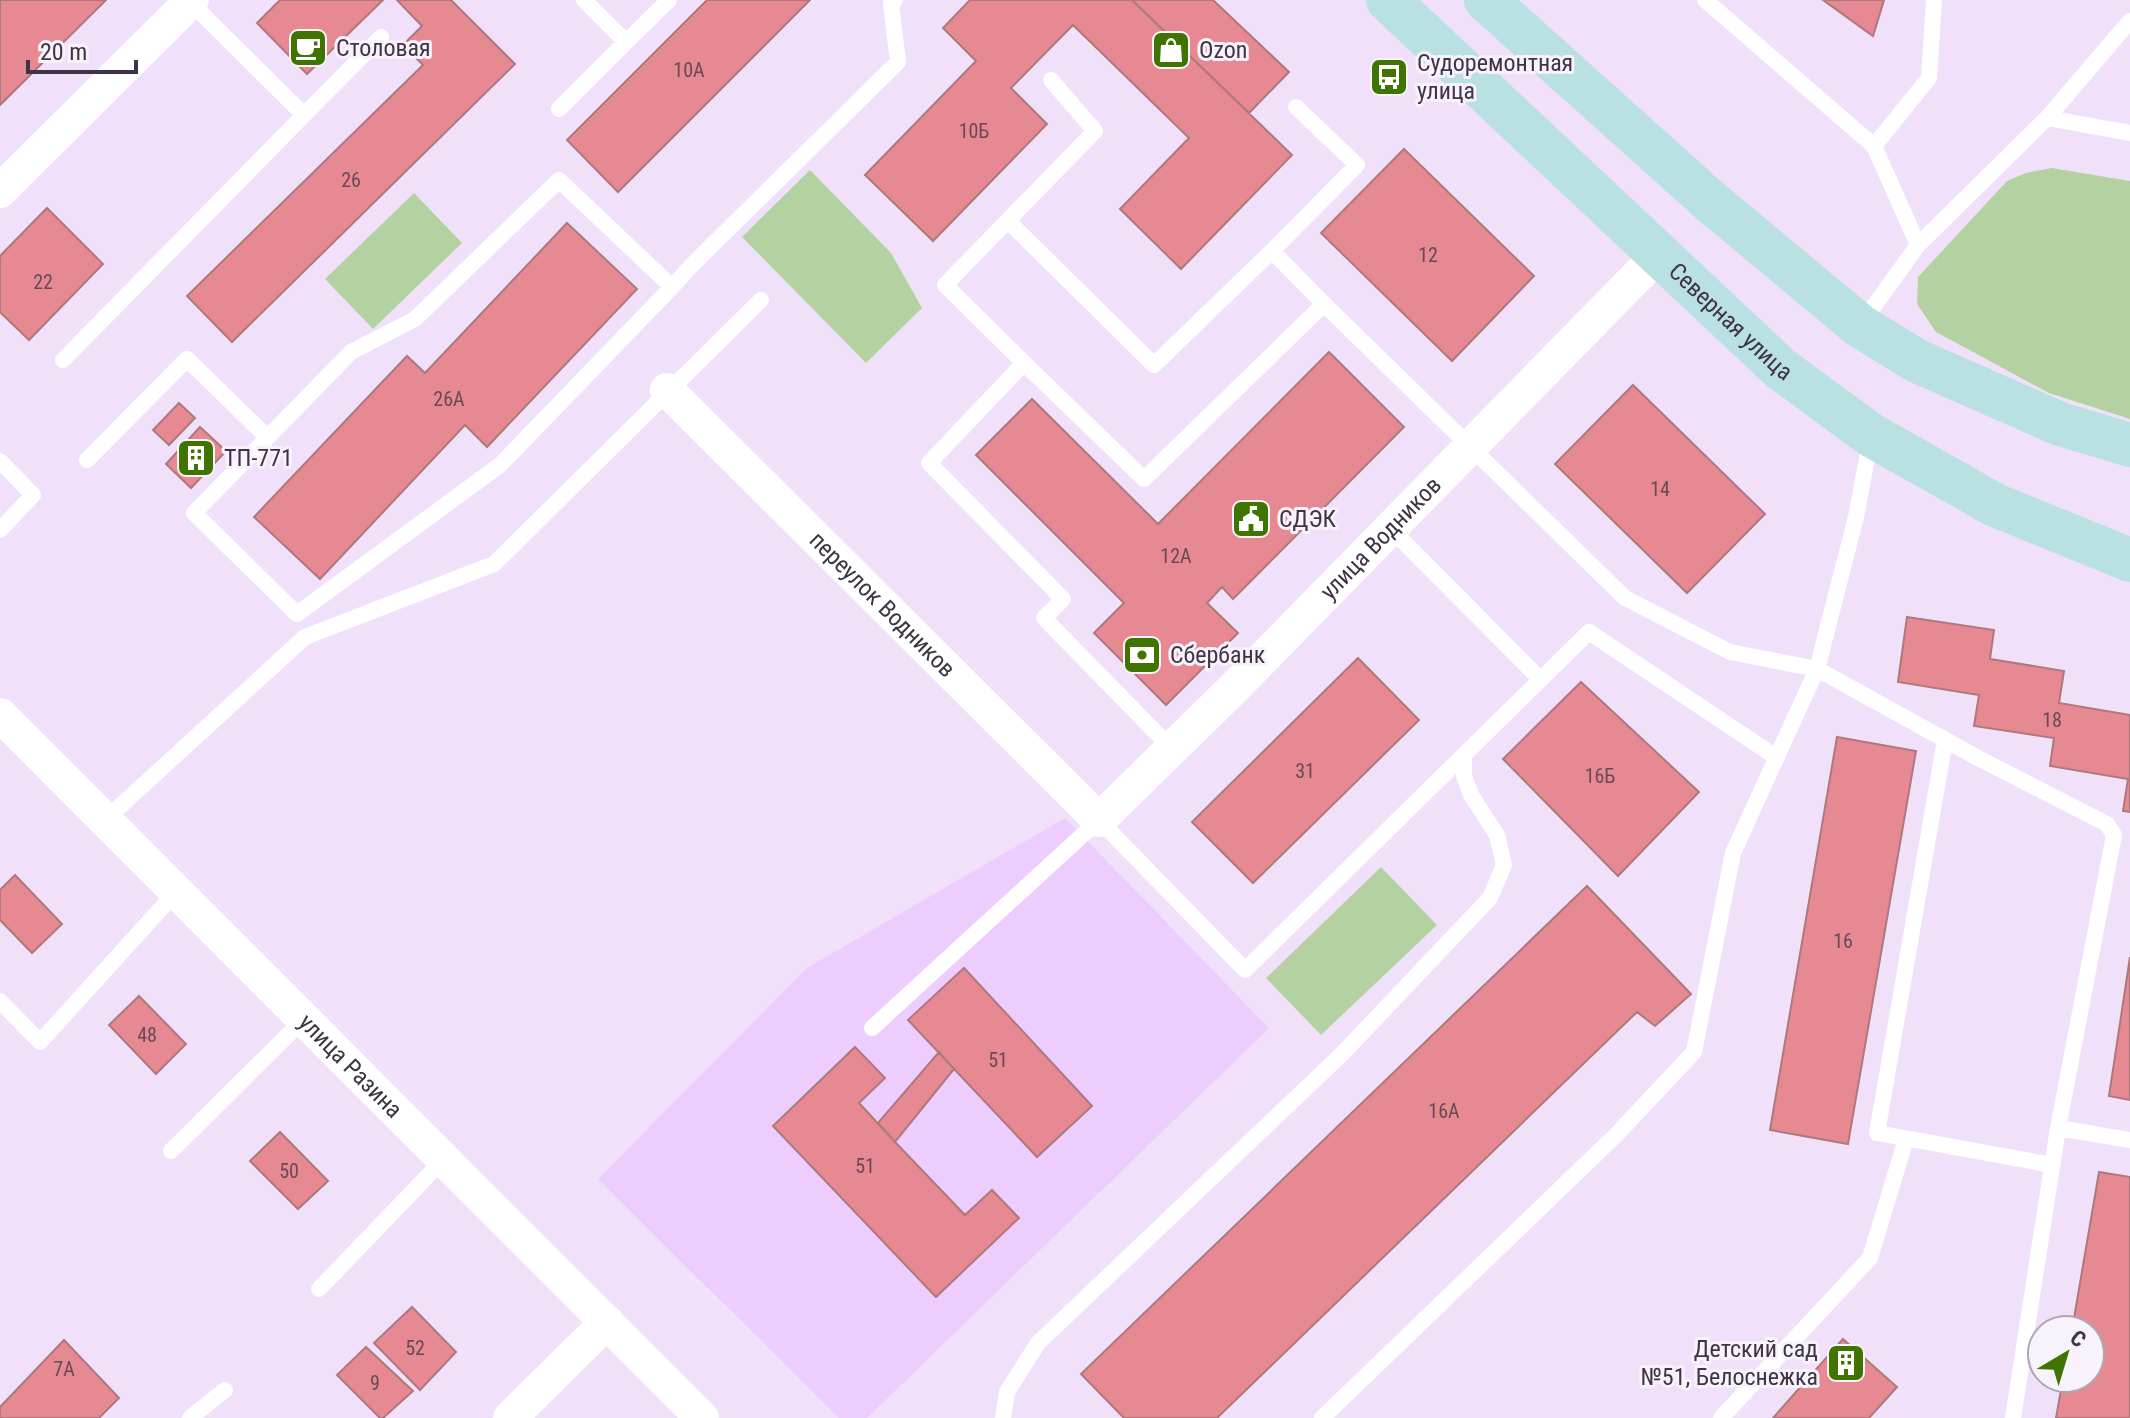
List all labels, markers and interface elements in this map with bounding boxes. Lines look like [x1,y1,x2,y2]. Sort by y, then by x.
scale bar [28,24,136,74]
cafe icon: Столовая [287,27,329,69]
shop icon: Ozon [1150,29,1192,71]
place label: Столовая [336,34,431,62]
place label: Ozon [1199,36,1247,64]
text: 20 m [40,38,87,66]
place label: Судоремонтная улица [1417,49,1573,105]
bus stop icon: Судоремонтная улица [1368,56,1410,98]
house number: 10А [673,58,705,82]
house number: 10Б [959,119,989,143]
house number: 26 [341,168,361,192]
house number: 12 [1418,243,1438,267]
street label: Северная улица [1663,257,1798,386]
house number: 22 [33,270,53,294]
house number: 26А [433,387,465,411]
building icon: ТП-771 [175,437,217,479]
place label: ТП-771 [224,444,293,472]
street label: улица Водников [1314,471,1447,605]
house number: 14 [1650,477,1670,501]
public building icon: СДЭК [1230,498,1272,540]
place label: СДЭК [1279,505,1337,533]
street label: переулок Водников [804,526,961,683]
house number: 12А [1160,544,1192,568]
bank icon: Сбербанк [1121,634,1163,676]
place label: Сбербанк [1170,641,1266,669]
house number: 18 [2042,708,2062,732]
house number: 31 [1295,759,1315,783]
house number: 16Б [1585,764,1615,788]
house number: 16 [1833,929,1853,953]
street label: улица Разина [293,1008,408,1124]
house number: 48 [137,1023,157,1047]
house number: 51 [988,1048,1008,1072]
house number: 16А [1428,1099,1460,1123]
house number: 51 [855,1154,875,1178]
house number: 50 [279,1159,299,1183]
north arrow [2026,1314,2106,1394]
text: С [2065,1325,2091,1352]
place label: Детский сад №51, Белоснежка [1641,1335,1818,1391]
house number: 52 [405,1336,425,1360]
building icon: Детский сад №51, Белоснежка [1825,1342,1867,1384]
house number: 7А [53,1357,75,1381]
house number: 9 [370,1371,380,1395]

